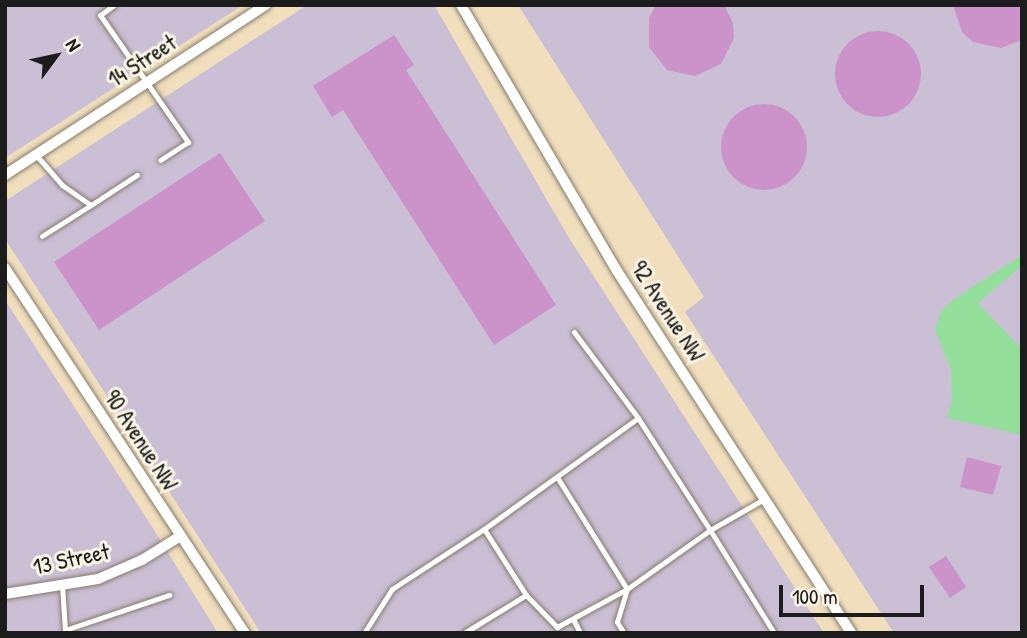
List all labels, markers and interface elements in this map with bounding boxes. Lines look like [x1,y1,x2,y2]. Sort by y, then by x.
north arrow [21,21,91,91]
street label: 14 Street [103,29,181,93]
text: N [60,33,87,56]
street label: 92 Avenue NW [625,255,711,367]
street label: 90 Avenue NW [98,385,184,495]
street label: 13 Street [30,537,112,581]
scale bar [782,572,927,616]
text: 100 m [792,582,838,611]

